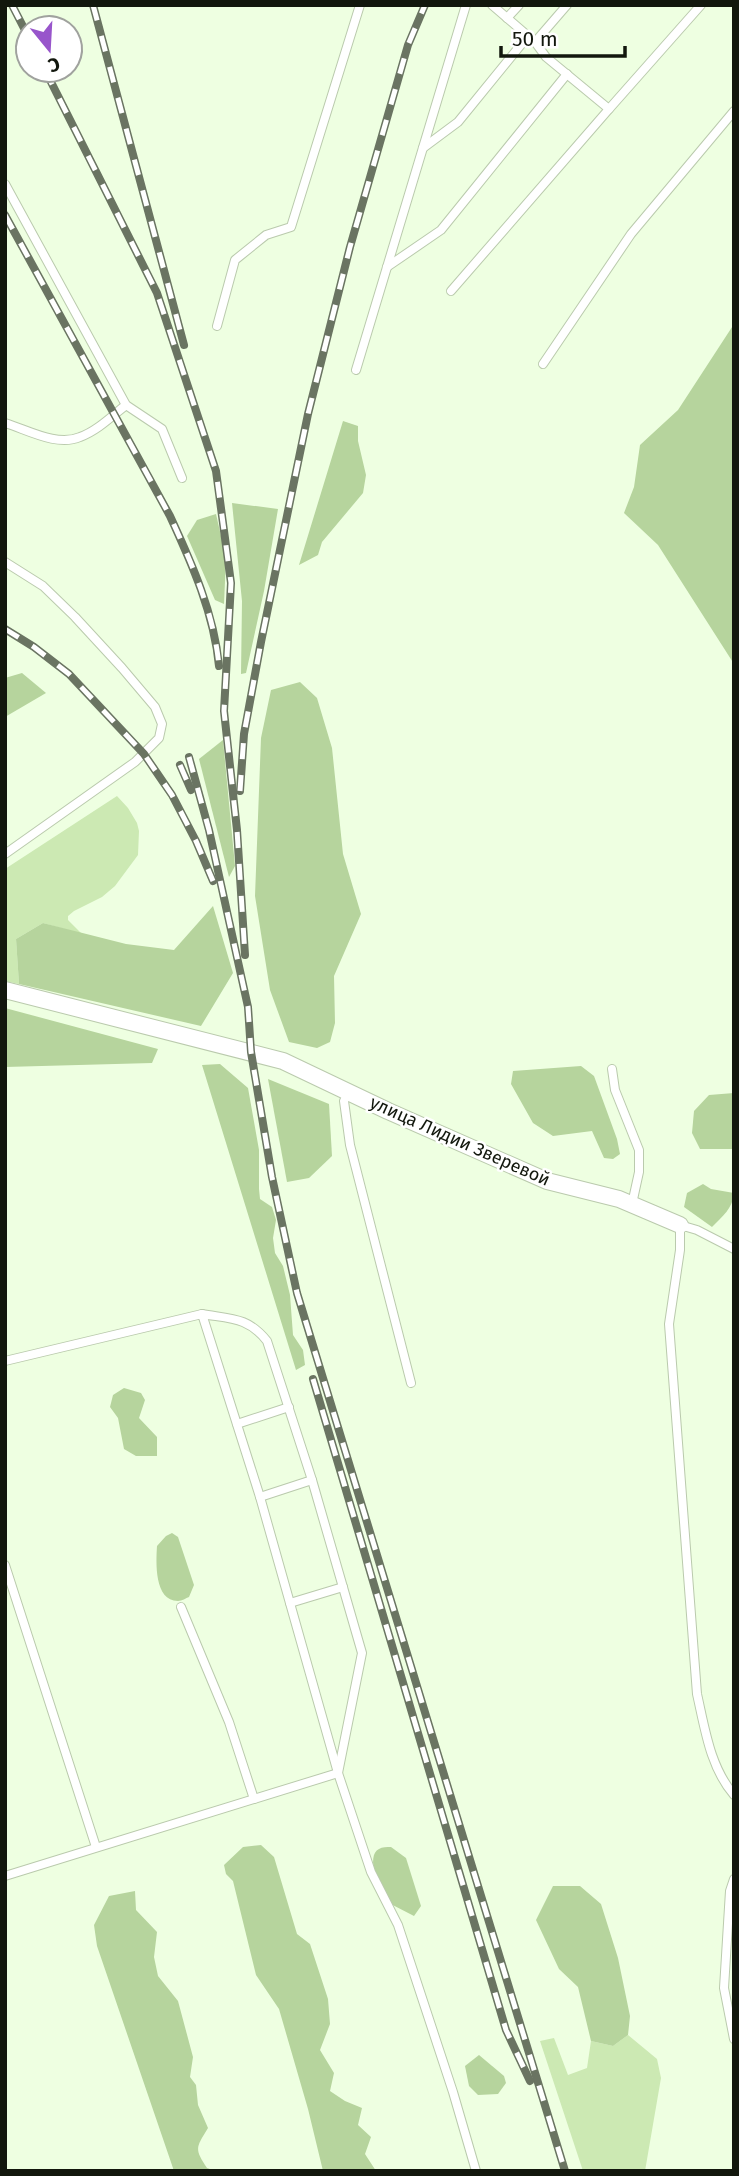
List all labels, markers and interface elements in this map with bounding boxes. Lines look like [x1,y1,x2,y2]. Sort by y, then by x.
north arrow [14,14,84,84]
scale bar [501,14,625,58]
text: 50 m [512,26,558,52]
text: С [45,52,63,77]
street label: улица Лидии Зверевой [366,1091,554,1191]

